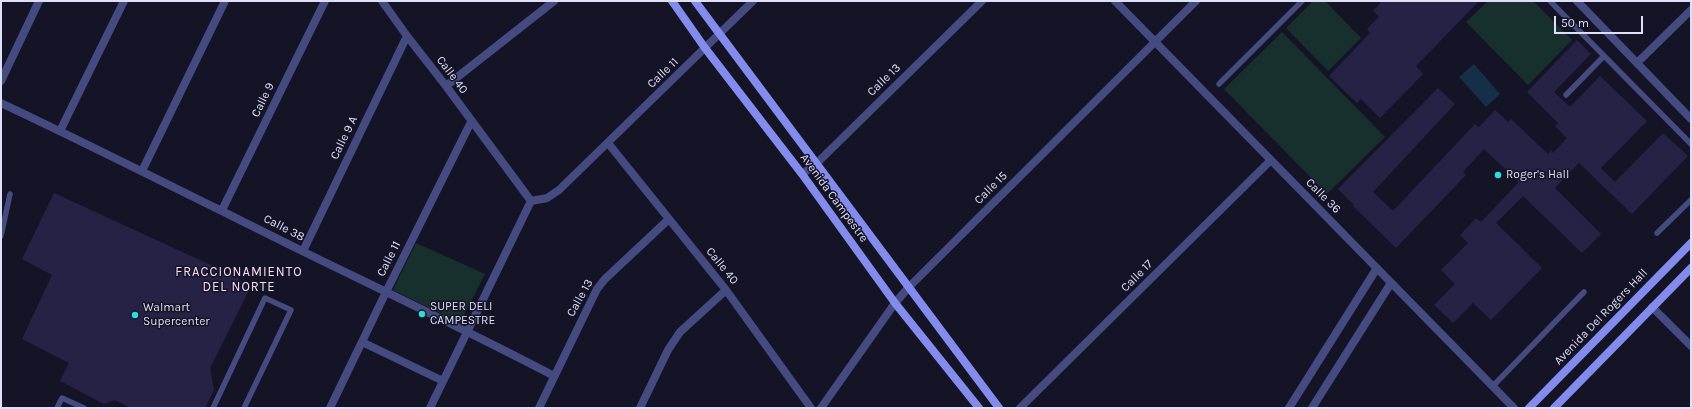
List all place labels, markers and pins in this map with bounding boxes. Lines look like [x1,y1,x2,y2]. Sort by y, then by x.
place label: Roger's Hall [1506,168,1569,182]
marker: Roger's Hall [1493,170,1503,180]
place label: SUPER DELI CAMPESTRE [430,300,495,328]
place label: Walmart Supercenter [143,301,210,329]
marker: SUPER DELI CAMPESTRE [417,309,427,319]
marker: Walmart Supercenter [130,310,140,320]

